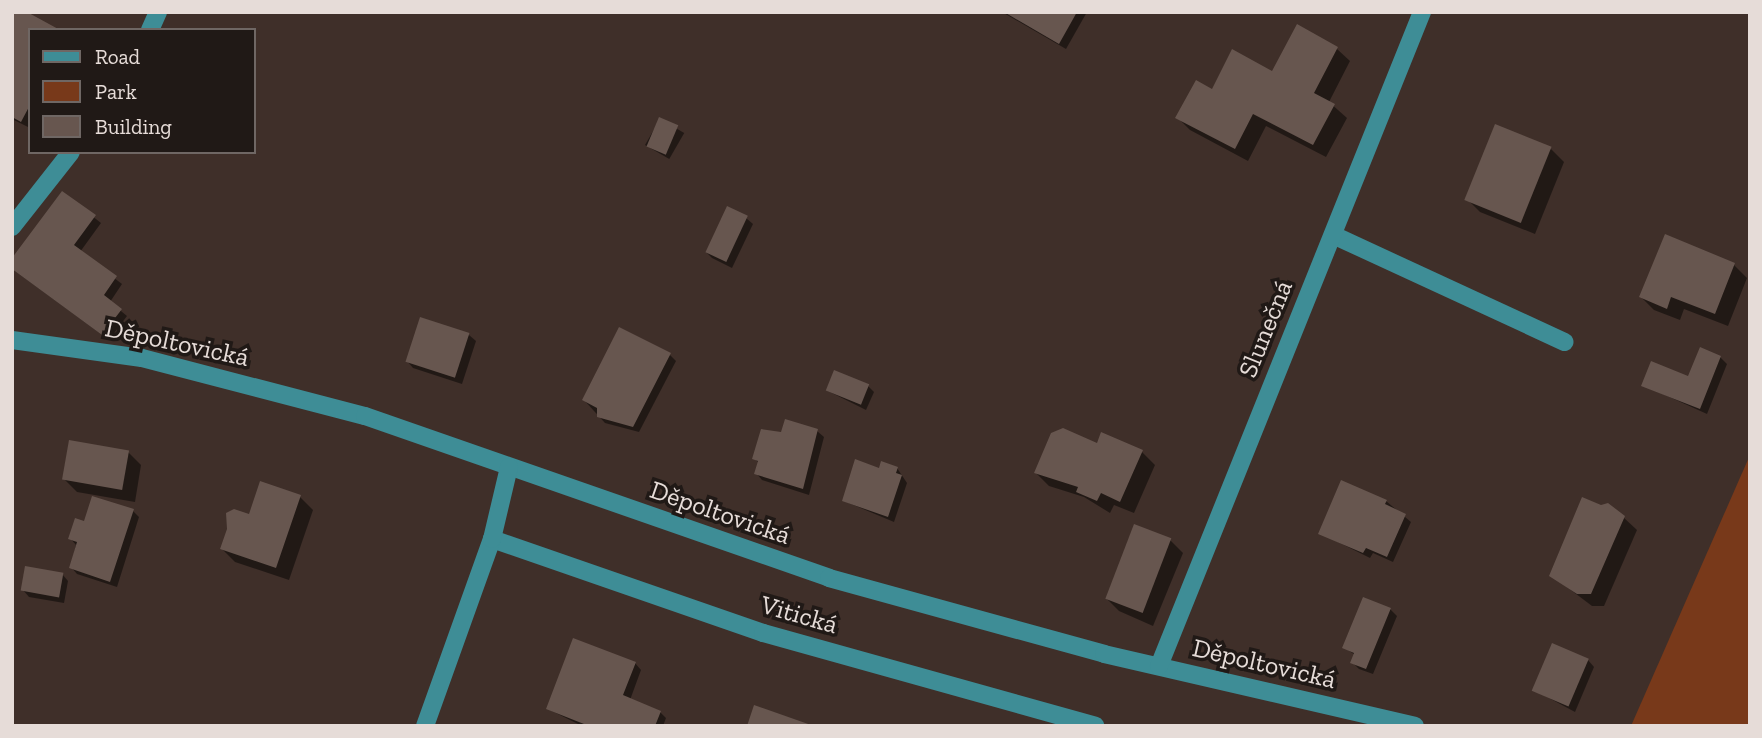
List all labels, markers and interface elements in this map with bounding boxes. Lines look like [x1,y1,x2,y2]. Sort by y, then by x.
legend [28,28,256,154]
text: Road [95,44,140,69]
text: Park [95,79,137,104]
text: Building [95,114,172,139]
street label: Slunečná [1232,276,1300,382]
street label: Děpoltovická [102,313,252,373]
street label: Děpoltovická [646,474,794,552]
street label: Vitická [757,589,841,641]
street label: Děpoltovická [1189,632,1339,696]

